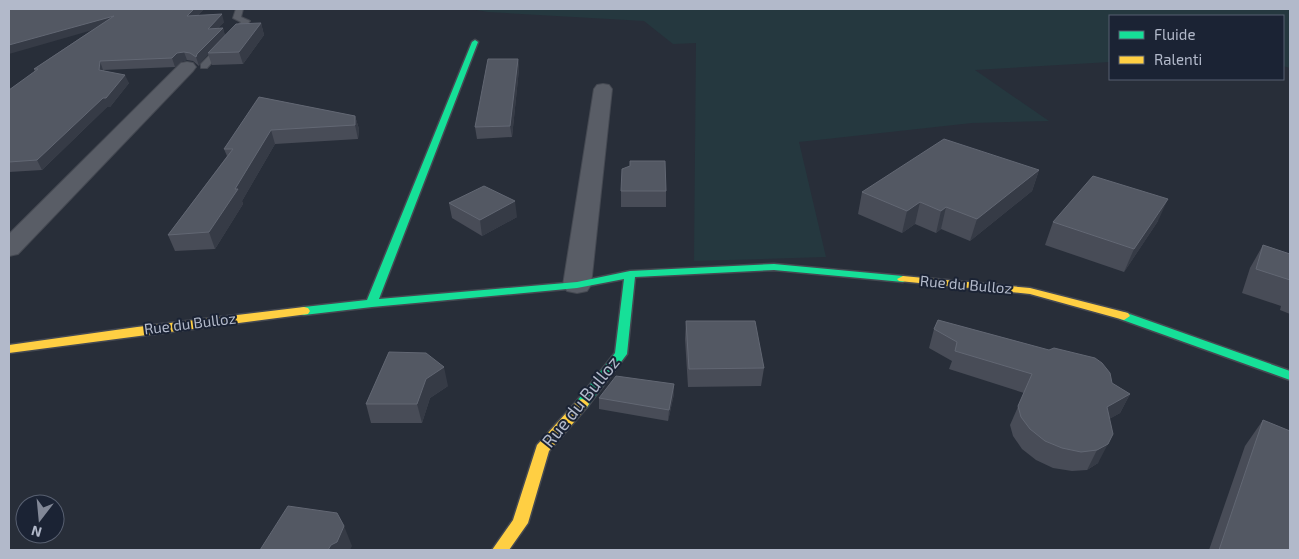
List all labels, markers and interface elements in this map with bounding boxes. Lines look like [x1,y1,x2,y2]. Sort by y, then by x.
legend [1109,15,1284,80]
text: Fluide [1154,25,1195,43]
text: Ralenti [1154,50,1202,68]
street label: Rue du Bulloz [919,271,1013,297]
street label: Rue du Bulloz [143,308,237,338]
street label: Rue du Bulloz [537,351,624,451]
north arrow [15,494,65,544]
text: N [29,522,43,542]

